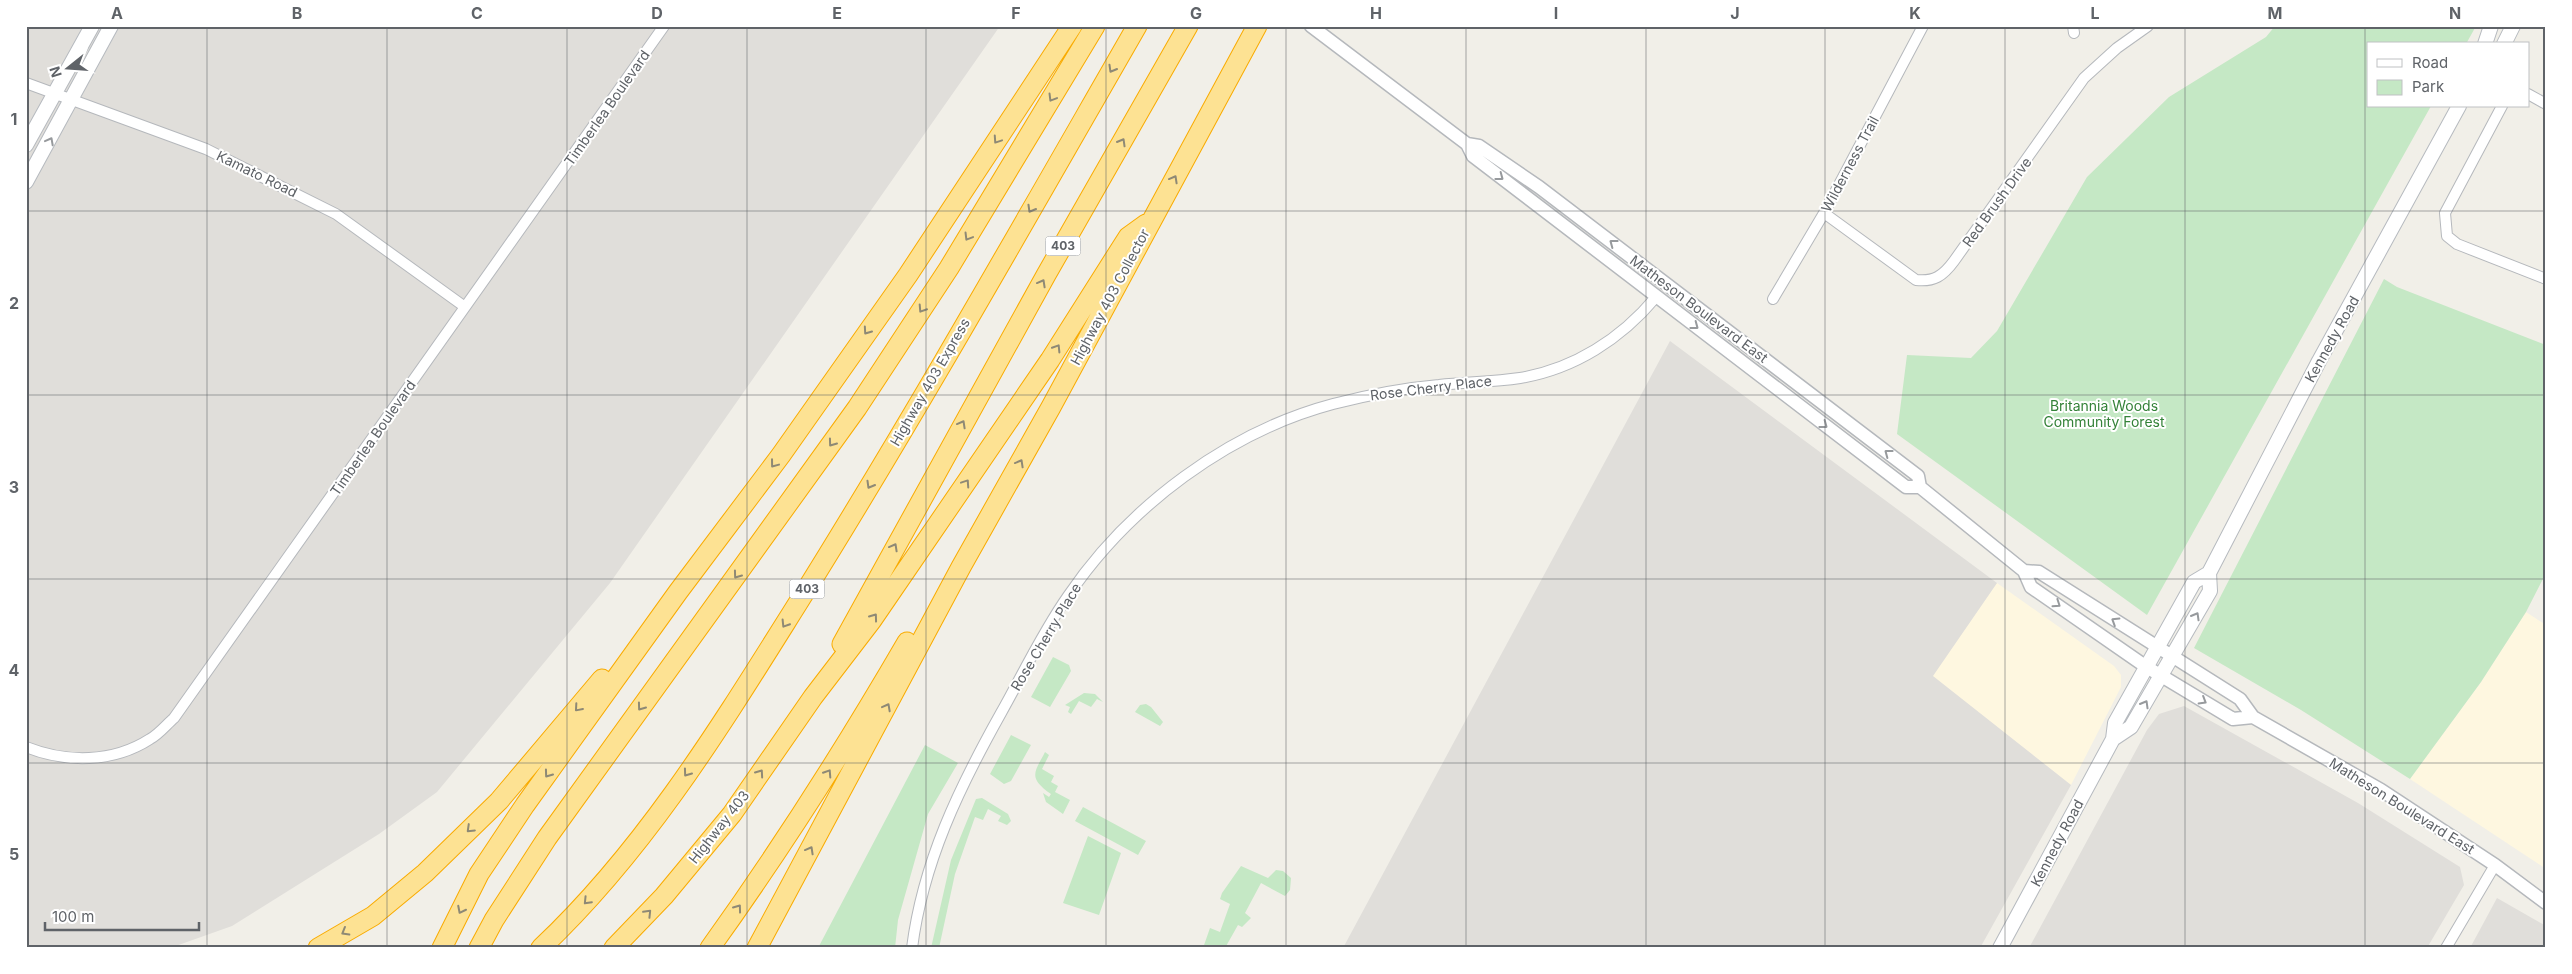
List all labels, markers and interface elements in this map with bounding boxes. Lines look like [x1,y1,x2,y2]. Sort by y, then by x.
text: A [111,3,123,23]
text: B [292,3,302,23]
text: C [471,3,483,23]
text: D [651,3,663,23]
text: E [832,3,842,23]
text: F [1011,3,1021,23]
text: G [1190,3,1202,23]
text: H [1370,3,1382,23]
text: I [1554,3,1558,23]
text: J [1730,3,1740,23]
text: K [1909,3,1921,23]
text: L [2090,3,2100,23]
text: M [2268,3,2282,23]
text: N [2449,3,2461,23]
north arrow [42,42,92,92]
legend [2367,42,2530,108]
street label: Timberlea Boulevard [560,47,653,169]
text: Road [2412,53,2448,72]
one-way arrow [1109,63,1119,72]
text: N [45,64,65,80]
text: Park [2412,77,2445,96]
one-way arrow [1049,92,1058,101]
text: 1 [11,109,17,129]
street label: Wilderness Trail [1817,113,1882,215]
one-way arrow [994,134,1003,144]
one-way arrow [43,137,53,146]
one-way arrow [1116,138,1126,147]
street label: Kamato Road [214,147,300,200]
street label: Red Brush Drive [1958,154,2035,250]
one-way arrow [1494,172,1503,180]
one-way arrow [1167,175,1177,184]
one-way arrow [1028,204,1038,213]
street label: Highway 403 Collector [1066,226,1153,368]
one-way arrow [964,231,974,240]
road number: 403 [1046,237,1080,256]
one-way arrow [1610,240,1619,248]
street label: Matheson Boulevard East [1627,251,1772,366]
one-way arrow [1036,279,1046,288]
text: 2 [9,293,19,313]
street label: Kennedy Road [2301,293,2362,385]
one-way arrow [919,303,928,312]
street label: Highway 403 Express [886,315,973,449]
one-way arrow [1689,321,1698,329]
one-way arrow [864,325,873,335]
one-way arrow [1050,345,1060,354]
street label: Rose Cherry Place [1369,372,1493,403]
street label: Timberlea Boulevard [326,377,419,499]
park label: Britannia Woods Community Forest [2043,397,2165,430]
one-way arrow [1818,419,1827,427]
one-way arrow [956,421,966,430]
one-way arrow [828,438,838,447]
one-way arrow [1884,450,1894,459]
one-way arrow [771,458,779,467]
one-way arrow [1013,460,1023,469]
text: 3 [9,477,19,497]
one-way arrow [960,479,969,489]
one-way arrow [866,480,876,489]
one-way arrow [888,543,898,552]
one-way arrow [734,569,742,578]
road number: 403 [790,580,824,598]
street label: Rose Cherry Place [1007,580,1084,694]
one-way arrow [2051,598,2060,607]
one-way arrow [868,613,877,623]
one-way arrow [2189,613,2199,622]
one-way arrow [2111,617,2120,627]
one-way arrow [782,618,792,627]
text: 4 [9,660,20,680]
one-way arrow [2198,694,2207,704]
one-way arrow [2138,700,2148,709]
one-way arrow [639,701,647,710]
one-way arrow [574,702,583,711]
one-way arrow [881,703,891,712]
street label: Matheson Boulevard East [2326,754,2478,858]
one-way arrow [685,767,693,776]
one-way arrow [545,768,554,777]
one-way arrow [754,769,763,778]
one-way arrow [822,769,831,778]
street label: Highway 403 [685,787,752,867]
street label: Kennedy Road [2027,796,2087,889]
one-way arrow [467,823,476,832]
text: 5 [9,844,19,864]
one-way arrow [804,846,814,855]
one-way arrow [584,895,593,904]
scale bar [45,899,199,931]
one-way arrow [732,904,741,914]
one-way arrow [456,905,467,914]
text: 100 m [52,907,94,926]
one-way arrow [642,909,651,918]
one-way arrow [342,926,351,936]

